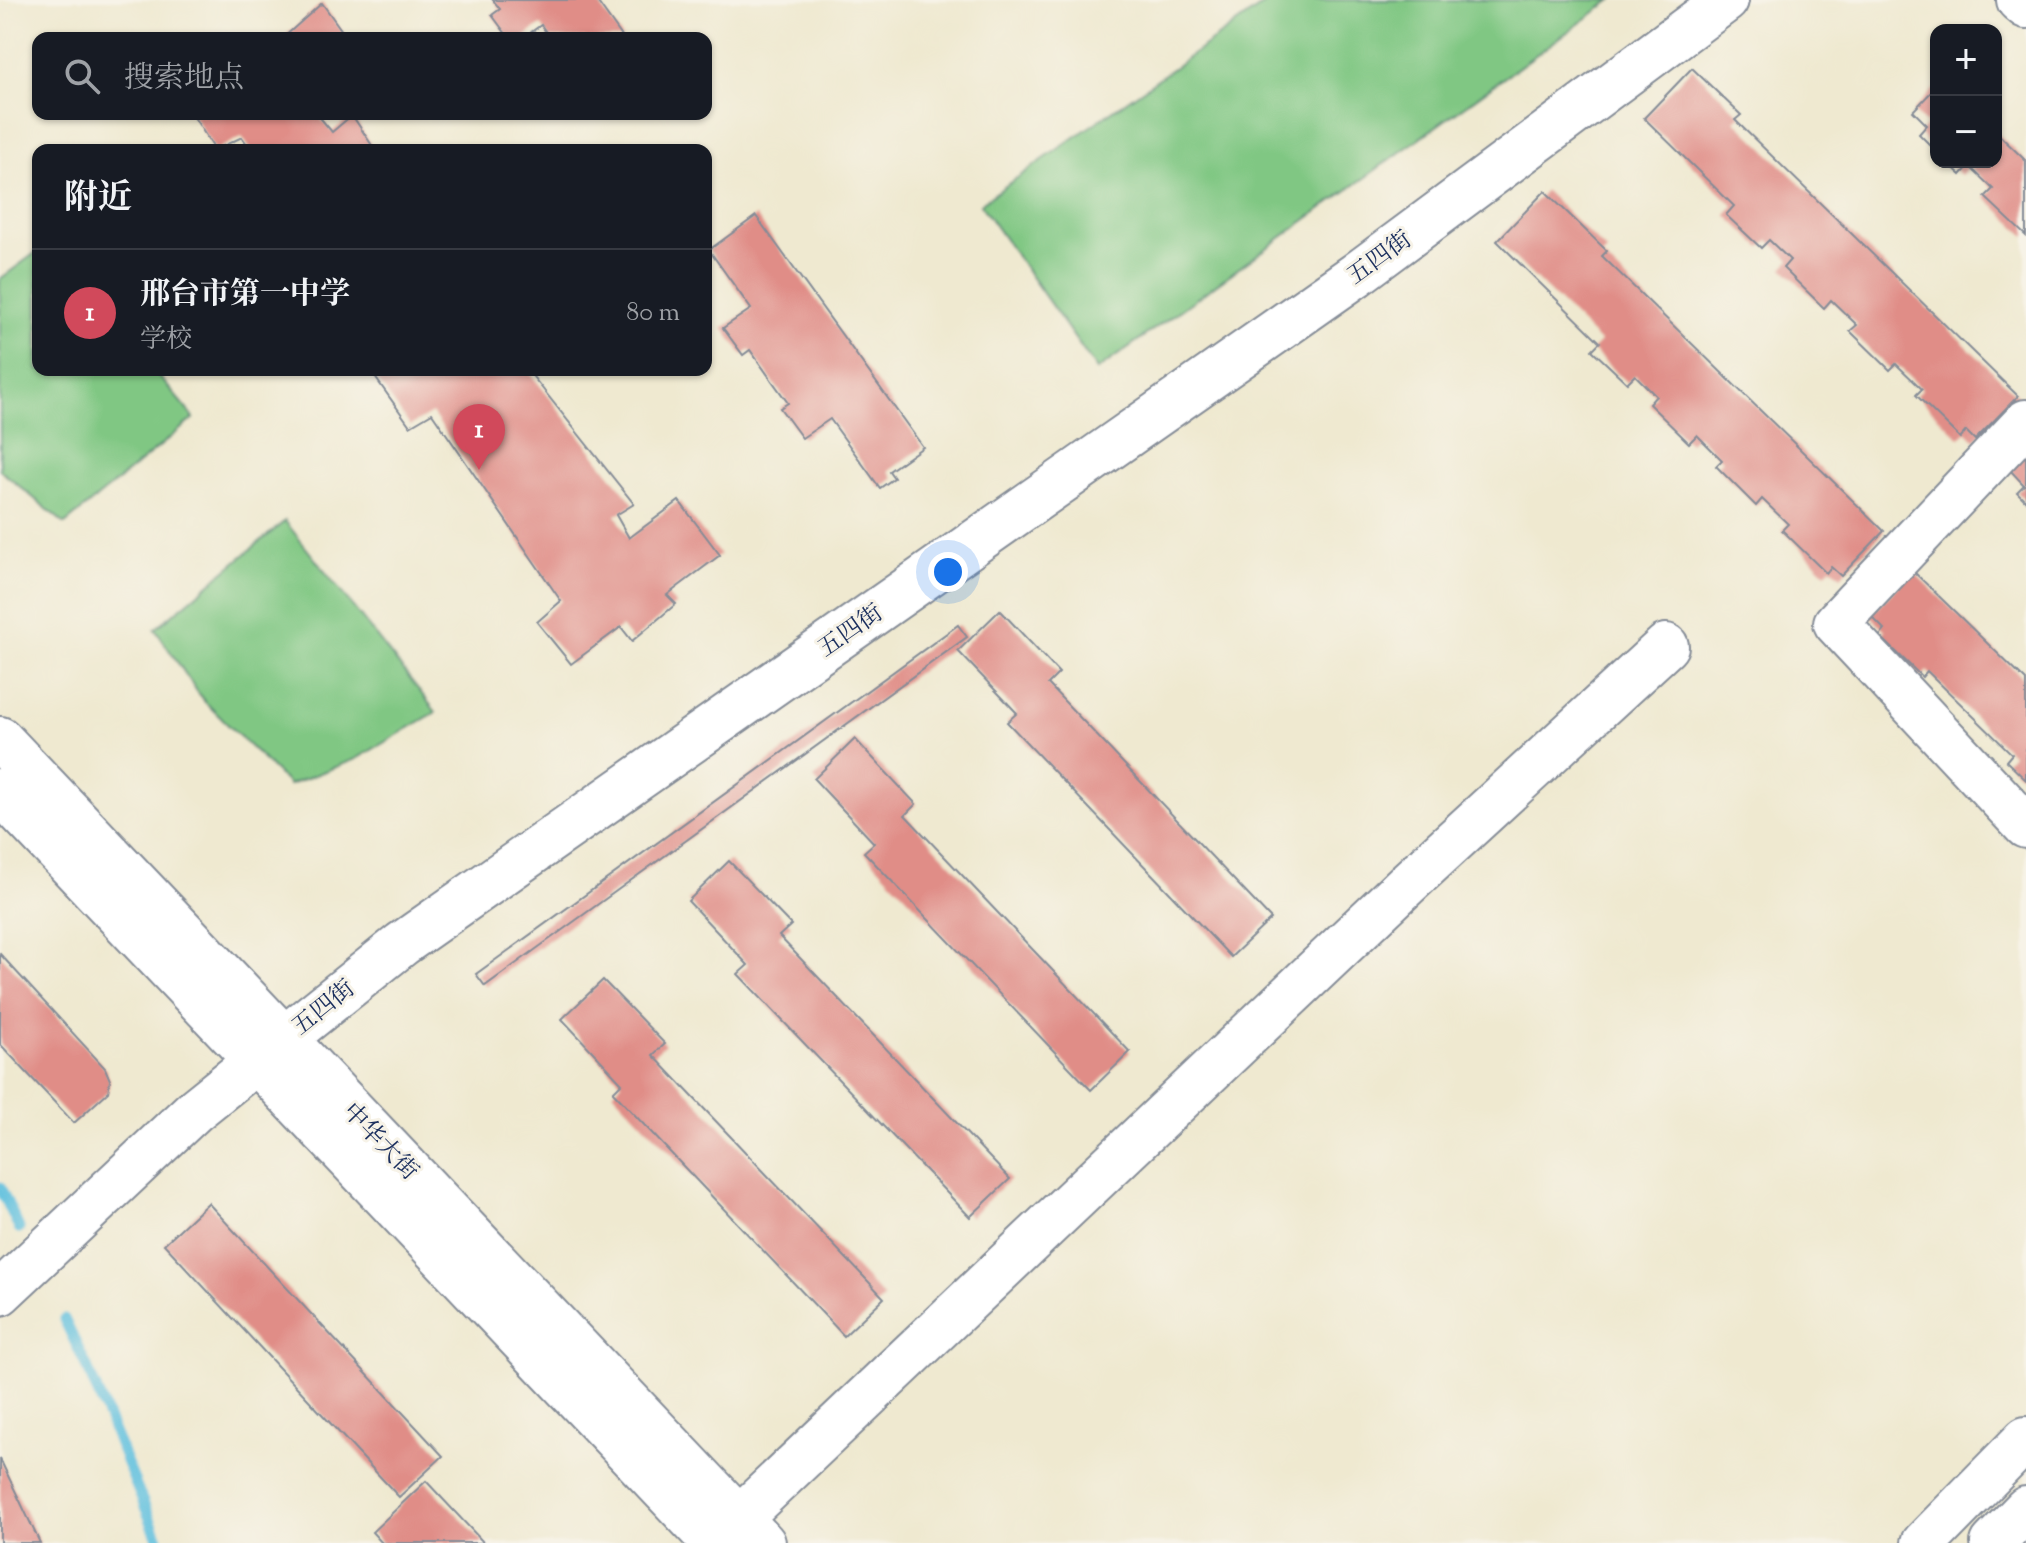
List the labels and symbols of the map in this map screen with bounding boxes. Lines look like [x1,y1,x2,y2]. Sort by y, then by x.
street label: 五四街 [1341,224,1419,294]
pin: 1 [453,404,505,470]
your location [928,552,968,592]
street label: 五四街 [812,597,890,666]
street label: 五四街 [286,973,363,1044]
street label: 中华大街 [334,1096,425,1189]

